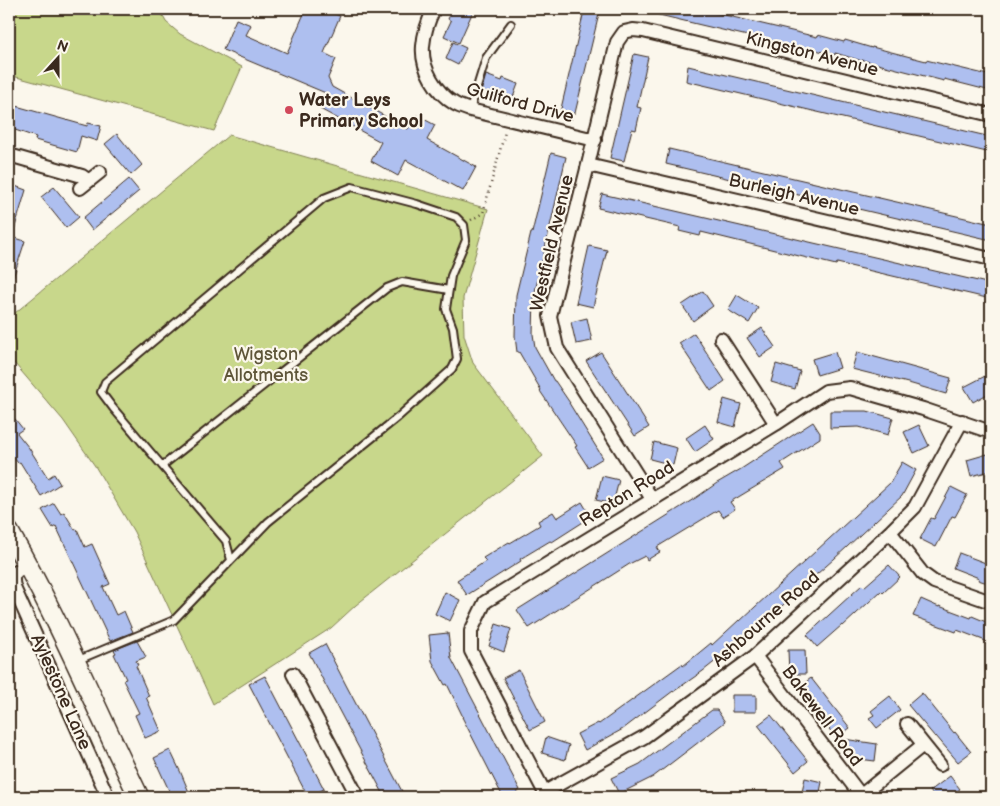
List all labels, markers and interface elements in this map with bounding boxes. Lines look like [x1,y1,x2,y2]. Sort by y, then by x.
street label: Kingston Avenue [744,27,881,81]
north arrow [32,32,82,82]
text: N [55,37,70,56]
street label: Guilford Drive [464,79,576,128]
place label: Water Leys Primary School [299,90,423,132]
marker: Water Leys Primary School [283,104,295,116]
street label: Burleigh Avenue [727,170,862,220]
street label: Westfield Avenue [526,172,578,313]
park label: Wigston Allotments [224,344,308,386]
street label: Repton Road [576,457,678,531]
street label: Ashbourne Road [708,567,824,671]
street label: Aylestone Lane [26,631,96,753]
street label: Bakewell Road [777,661,867,771]

